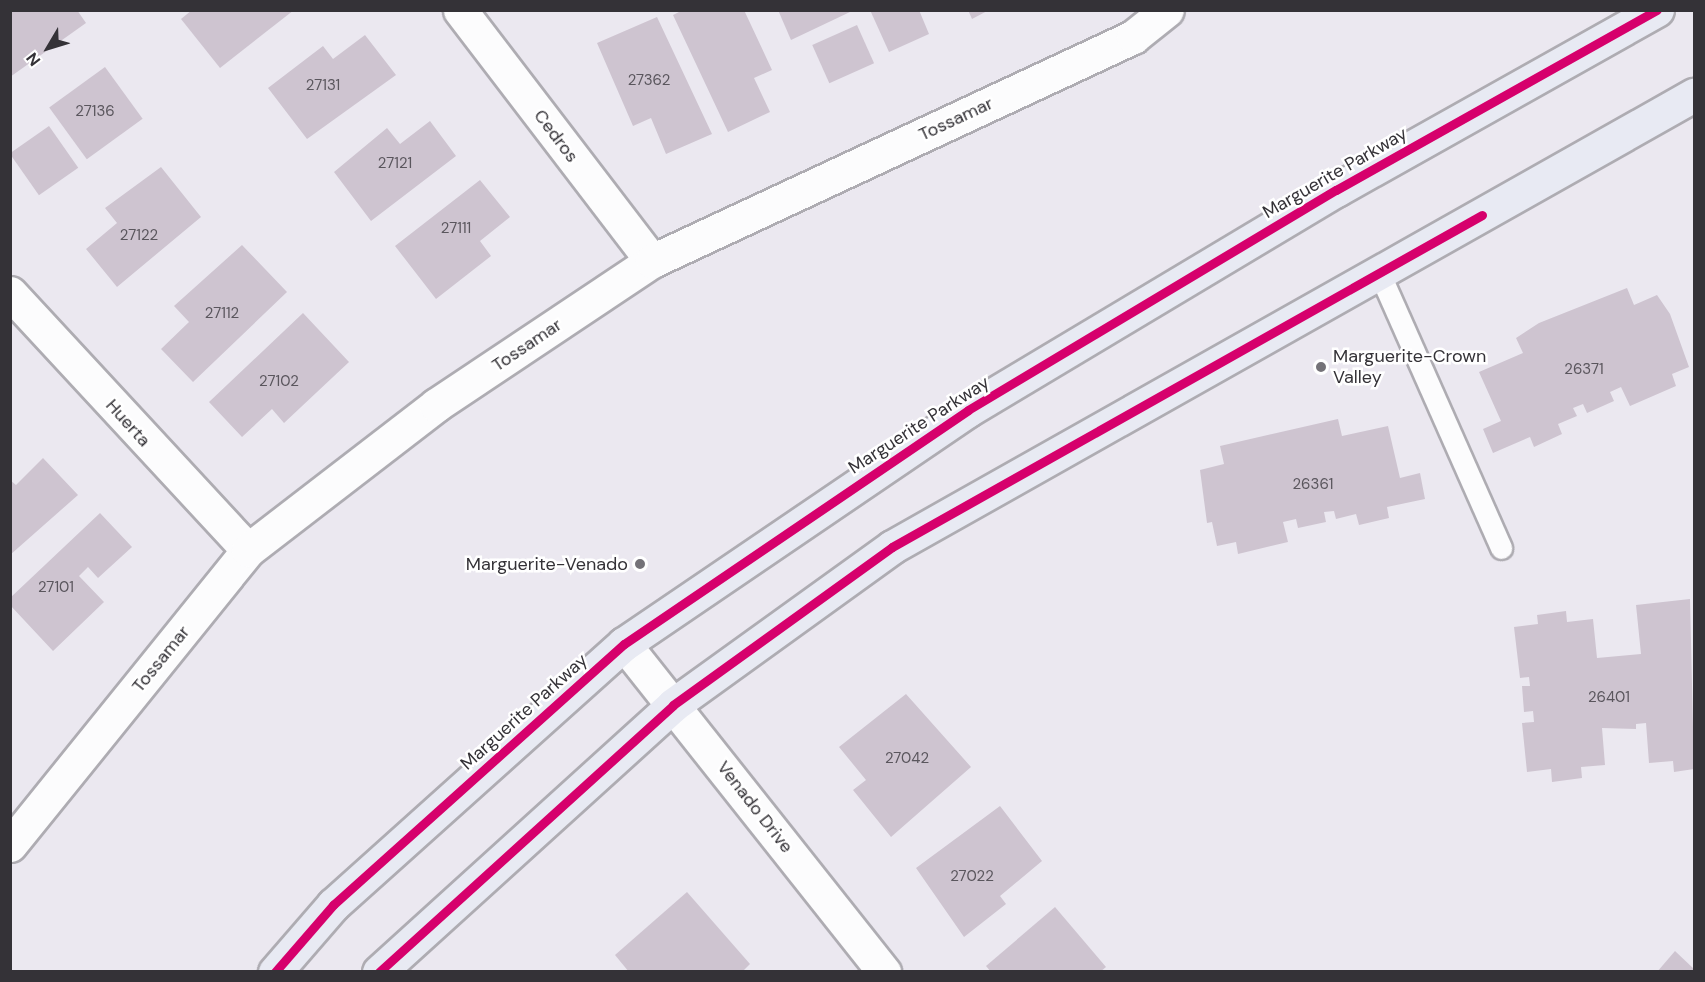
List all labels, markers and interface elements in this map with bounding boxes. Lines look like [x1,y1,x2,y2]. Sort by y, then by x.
north arrow [18,18,78,78]
text: N [22,48,45,70]
house number: 27362 [628,72,670,90]
house number: 27131 [306,77,340,95]
street label: Tossamar [915,92,997,146]
house number: 27136 [75,103,115,121]
street label: Cedros [529,105,583,167]
street label: Marguerite Parkway [1259,123,1411,223]
house number: 27121 [378,155,412,173]
house number: 27111 [441,220,471,238]
house number: 27122 [120,227,158,245]
house number: 27112 [205,305,239,323]
street label: Tossamar [488,314,566,376]
place label: Marguerite-Crown Valley [1333,346,1486,388]
marker: Marguerite-Crown Valley [1314,360,1328,374]
house number: 26371 [1564,361,1604,379]
street label: Marguerite Parkway [845,371,993,479]
house number: 27102 [259,373,299,391]
street label: Huerta [101,395,155,451]
house number: 26361 [1292,476,1334,494]
place label: Marguerite-Venado [466,553,628,575]
marker: Marguerite-Venado [633,557,647,571]
house number: 27101 [38,579,74,597]
street label: Tossamar [128,621,194,697]
street label: Marguerite Parkway [456,649,592,775]
house number: 26401 [1588,689,1630,707]
house number: 27042 [885,750,929,768]
street label: Venado Drive [712,757,798,857]
house number: 27022 [950,868,994,886]

